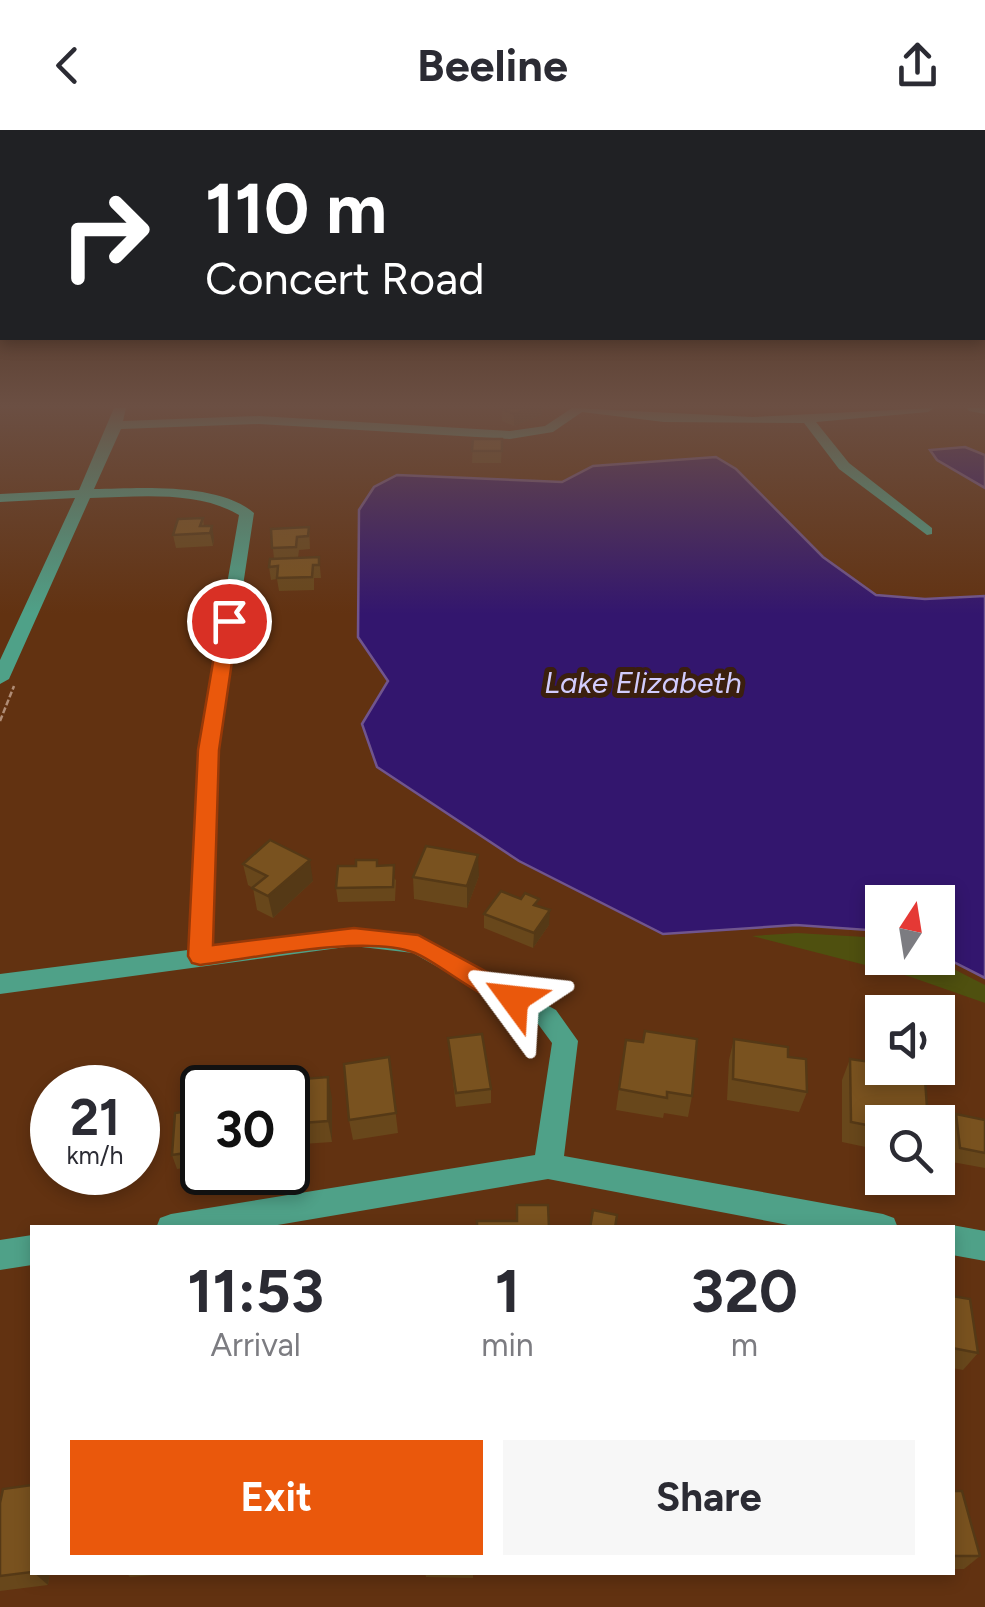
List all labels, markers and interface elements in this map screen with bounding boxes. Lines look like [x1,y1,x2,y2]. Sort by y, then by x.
icon: back [40,38,95,93]
text: Beeline [417,38,568,92]
icon: share [890,38,945,93]
text: 110 m [205,166,387,251]
icon: right [40,170,170,300]
text: Concert Road [205,251,485,305]
pin [187,579,272,664]
icon: arrive [202,594,257,649]
water label: Lake Elizabeth [544,664,742,701]
north arrow [865,885,955,975]
map controls [865,885,955,1195]
position arrow [462,947,566,1051]
button: sound [865,995,955,1085]
speed limit sign: 30 [180,1065,310,1195]
text: 21 [70,1087,120,1148]
button: search [865,1105,955,1195]
text: km/h [66,1140,124,1170]
text: 11:53 [187,1255,324,1327]
text: 1 [495,1255,520,1327]
text: 320 [691,1255,798,1327]
text: Arrival [210,1326,301,1364]
text: min [481,1326,534,1364]
text: m [731,1326,758,1364]
button: Exit [70,1440,483,1555]
button: Share [503,1440,915,1555]

